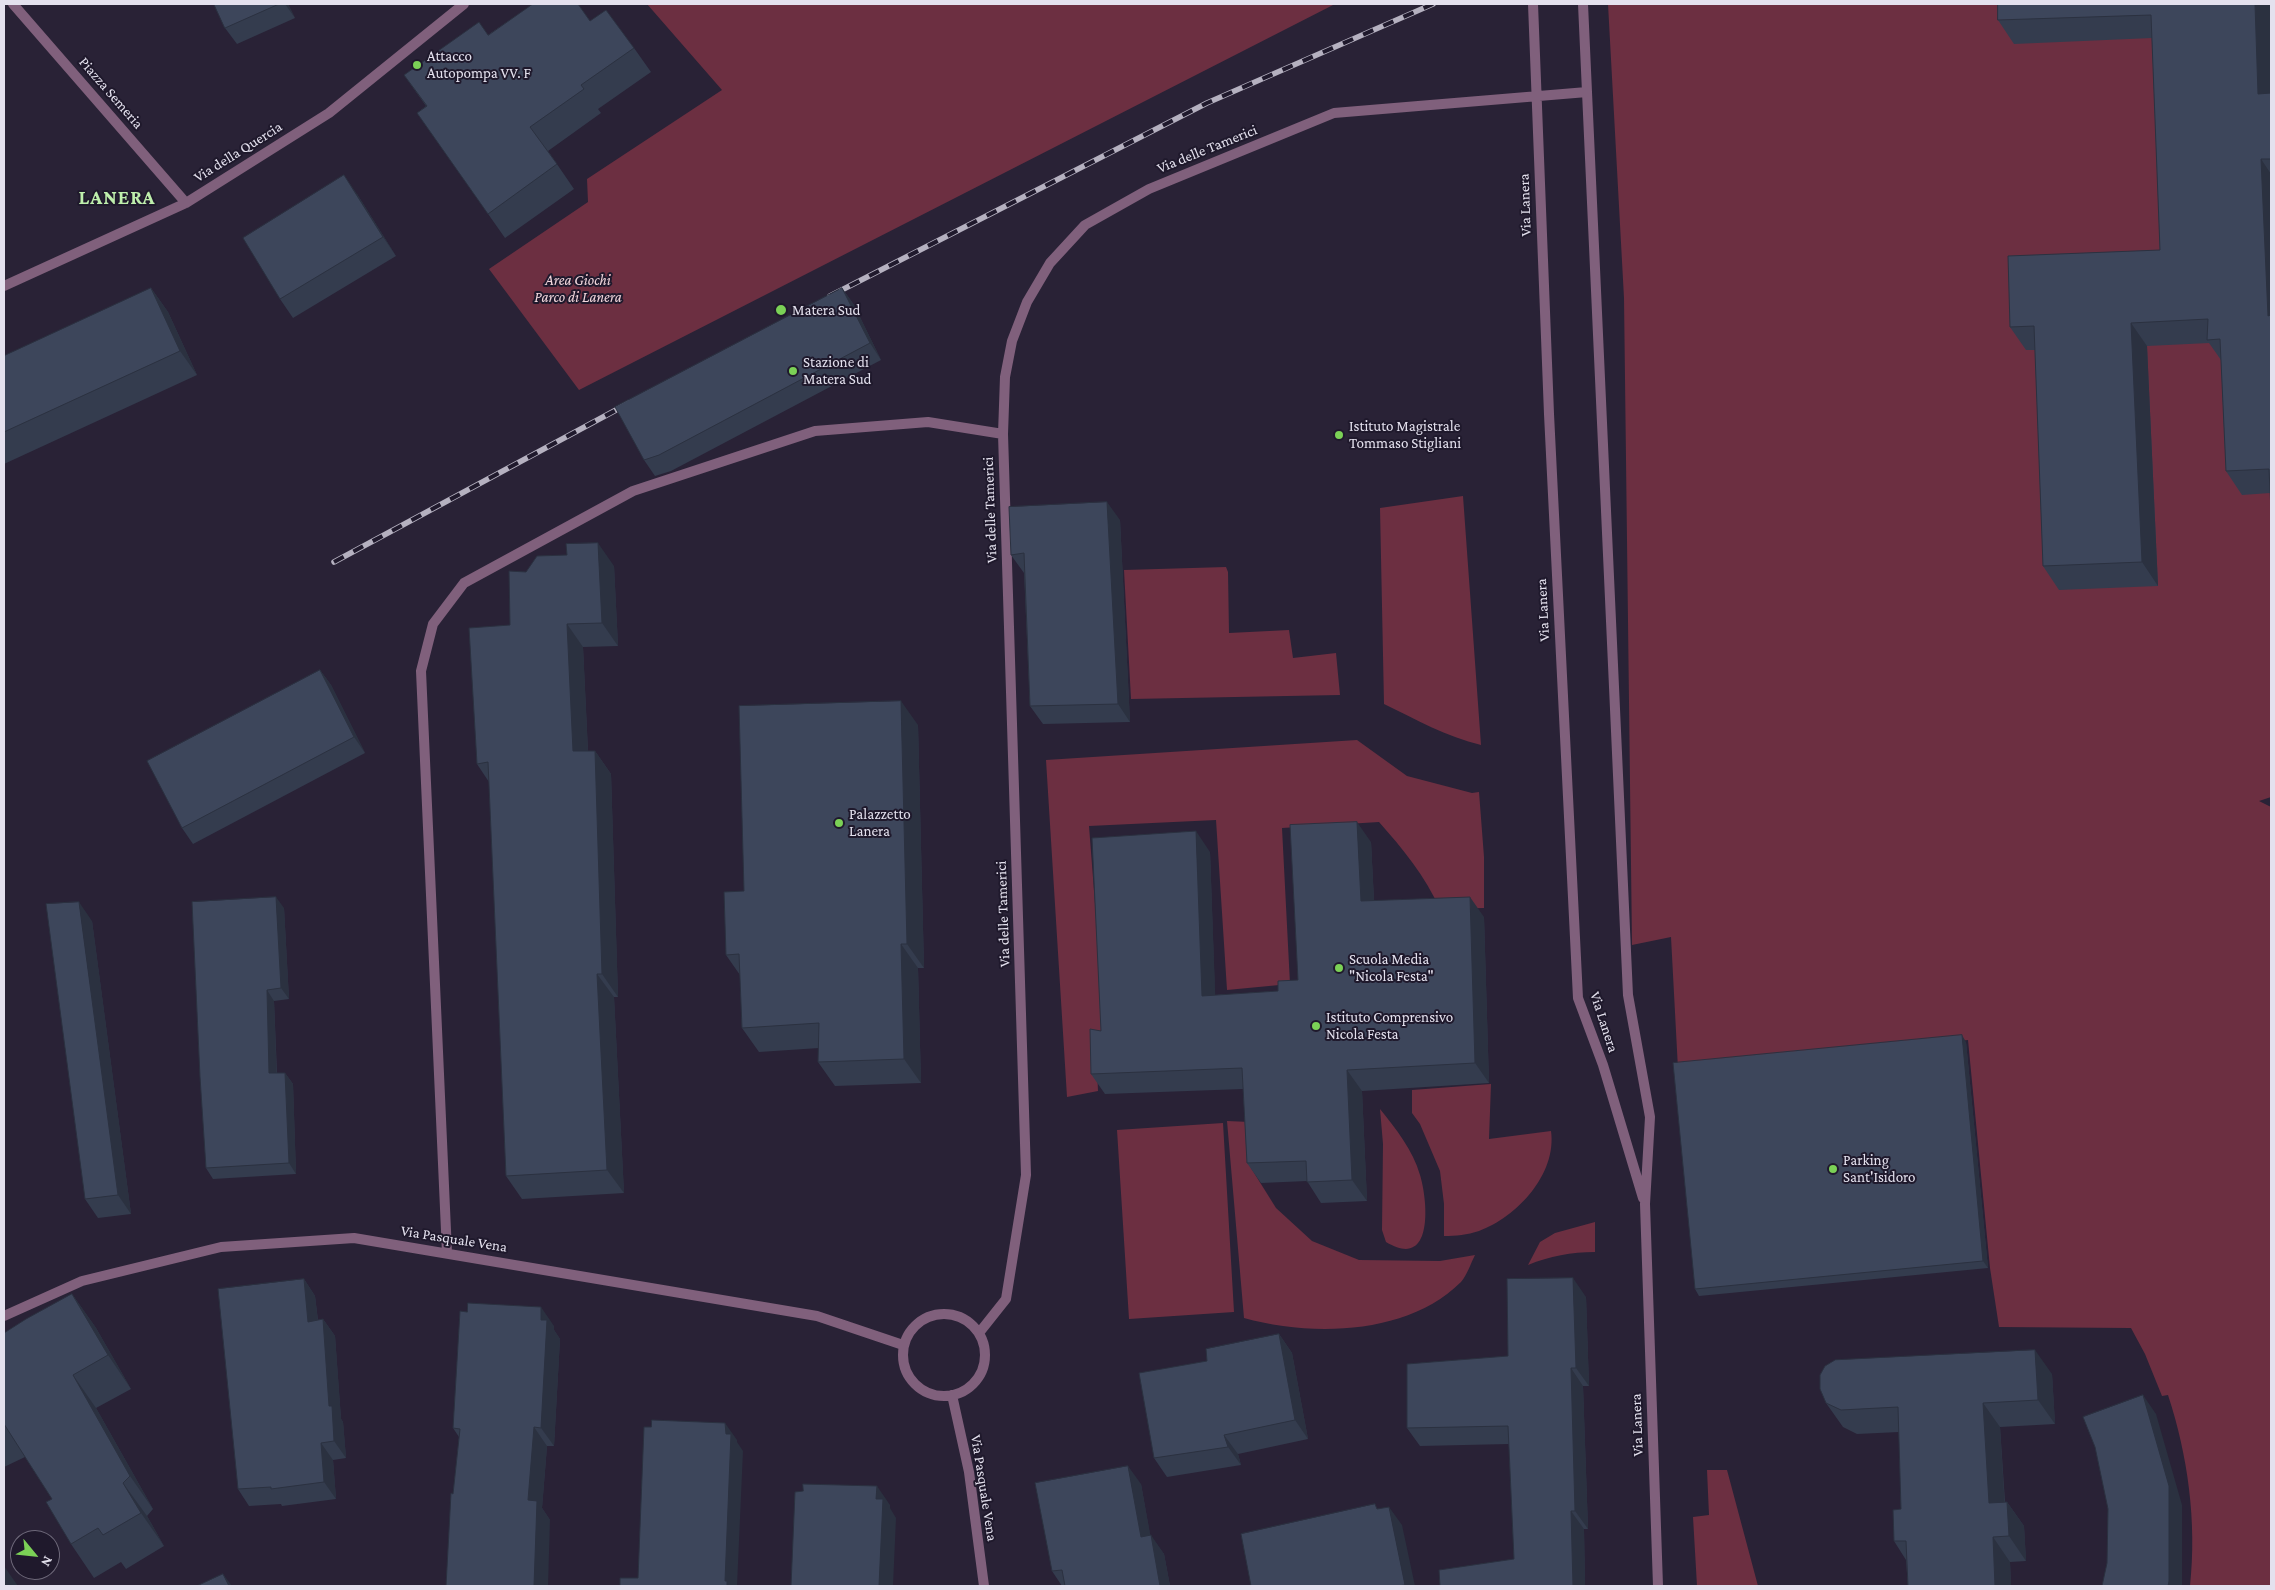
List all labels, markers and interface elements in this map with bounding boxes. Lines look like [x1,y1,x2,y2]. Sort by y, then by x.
place label: Attacco Autopompa VV. F [427,47,531,82]
street label: Piazza Semeria [75,53,147,133]
marker: Attacco Autopompa VV. F [411,59,423,71]
street label: Via della Quercia [190,118,286,186]
street label: Via delle Tamerici [1154,121,1260,177]
street label: Via Lanera [1515,173,1535,237]
district label: LANERA [78,186,156,210]
park label: Area Giochi Parco di Lanera [534,271,622,306]
place label: Matera Sud [792,301,861,319]
marker: Matera Sud [774,303,788,317]
place label: Stazione di Matera Sud [803,353,872,388]
marker: Stazione di Matera Sud [787,365,799,377]
place label: Istituto Magistrale Tommaso Stigliani [1349,417,1461,452]
marker: Istituto Magistrale Tommaso Stigliani [1333,429,1345,441]
street label: Via delle Tamerici [979,457,1001,563]
street label: Via Lanera [1532,578,1554,642]
place label: Palazzetto Lanera [849,805,911,840]
marker: Palazzetto Lanera [833,817,845,829]
street label: Via delle Tamerici [992,861,1014,967]
place label: Scuola Media "Nicola Festa" [1349,950,1434,985]
marker: Scuola Media "Nicola Festa" [1333,962,1345,974]
street label: Via Lanera [1586,989,1622,1055]
place label: Istituto Comprensivo Nicola Festa [1326,1008,1453,1043]
marker: Istituto Comprensivo Nicola Festa [1310,1020,1322,1032]
place label: Parking Sant'Isidoro [1843,1151,1916,1186]
marker: Parking Sant'Isidoro [1827,1163,1839,1175]
street label: Via Pasquale Vena [399,1222,509,1256]
street label: Via Lanera [1627,1393,1647,1457]
street label: Via Pasquale Vena [967,1433,1001,1543]
north arrow [10,1530,60,1580]
text: N [38,1554,57,1570]

